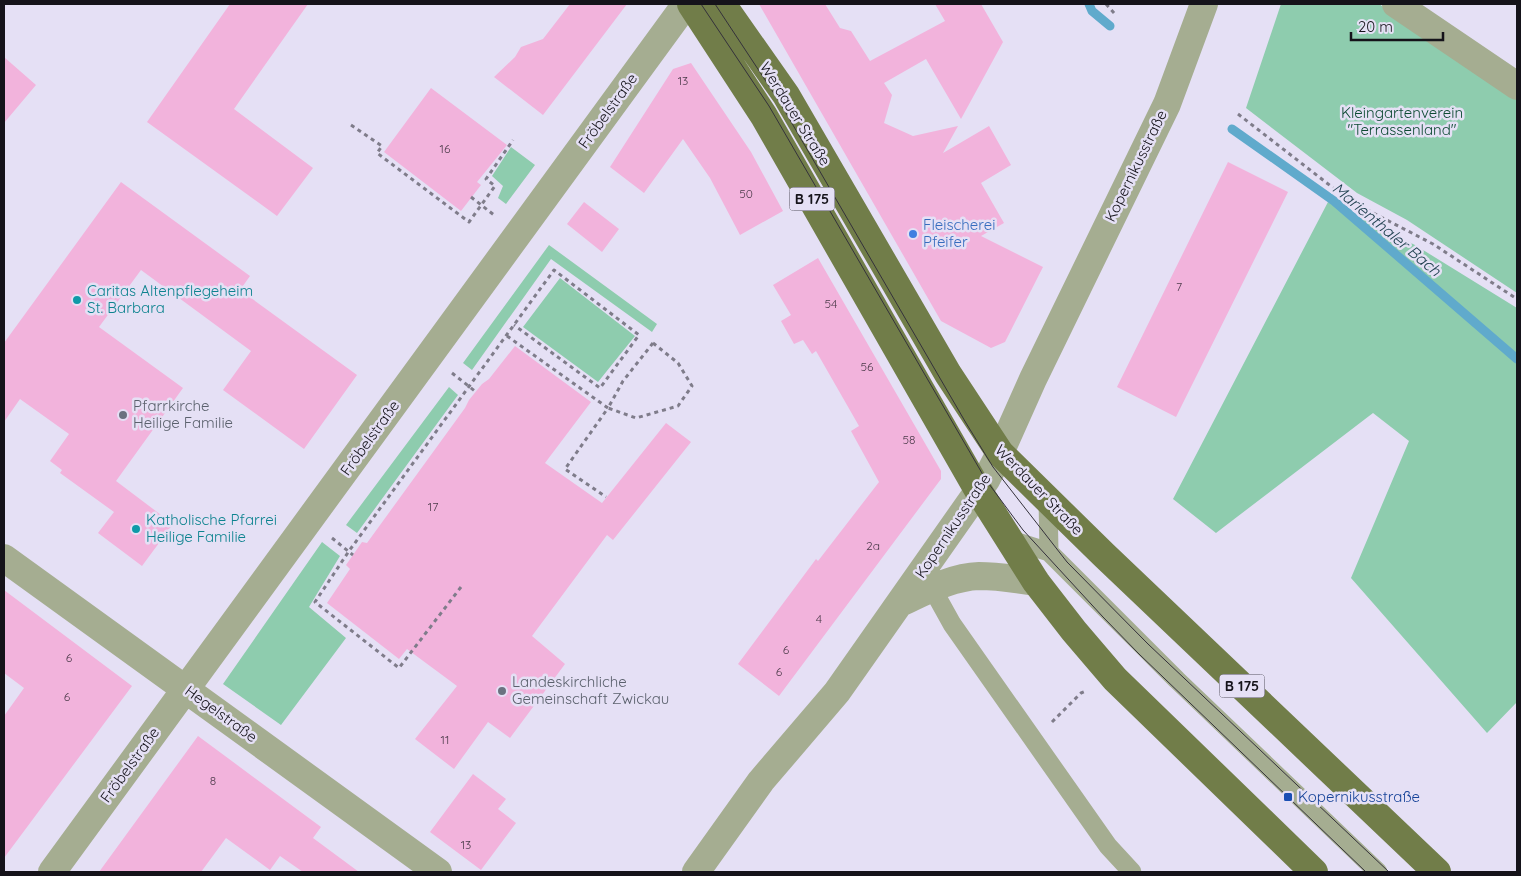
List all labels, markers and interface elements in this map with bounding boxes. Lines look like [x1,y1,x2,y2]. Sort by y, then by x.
scale bar [1351,10,1444,42]
text: 20 m [1358,17,1393,36]
street label: Werdauer Straße [756,58,835,169]
street label: Fröbelstraße [574,69,641,152]
house number: 13 [678,73,688,88]
park label: Kleingartenverein "Terrassenland" [1341,103,1463,139]
street label: Kopernikusstraße [1100,107,1171,225]
house number: 16 [440,141,451,156]
water label: Marienthaler Bach [1329,178,1446,281]
house number: 50 [739,186,753,201]
road number: B 175 [790,188,834,210]
place label: Fleischerei Pfeifer [923,215,995,251]
marker: Fleischerei Pfeifer [907,228,919,240]
house number: 7 [1176,279,1182,294]
place label: Caritas Altenpflegeheim St. Barbara [87,281,253,317]
marker: Caritas Altenpflegeheim St. Barbara [71,294,83,306]
house number: 54 [825,296,837,311]
house number: 56 [861,359,874,374]
place label: Pfarrkirche Heilige Familie [133,396,233,432]
street label: Fröbelstraße [336,396,403,479]
marker: Pfarrkirche Heilige Familie [117,409,129,421]
house number: 58 [902,432,916,447]
street label: Werdauer Straße [991,440,1087,539]
street label: Kopernikusstraße [911,470,995,582]
house number: 17 [428,499,438,514]
place label: Katholische Pfarrei Heilige Familie [146,510,277,546]
marker: Katholische Pfarrei Heilige Familie [130,523,142,535]
house number: 2a [866,538,880,553]
house number: 4 [816,611,822,626]
house number: 6 [783,642,790,657]
house number: 6 [66,650,73,665]
house number: 6 [776,664,783,679]
place label: Landeskirchliche Gemeinschaft Zwickau [512,672,669,708]
road number: B 175 [1220,674,1264,698]
street label: Hegelstraße [182,681,261,746]
marker: Landeskirchliche Gemeinschaft Zwickau [496,685,508,697]
house number: 6 [64,689,71,704]
street label: Fröbelstraße [96,723,163,806]
house number: 11 [441,732,449,747]
house number: 8 [210,773,216,788]
place label: Kopernikusstraße [1298,787,1420,806]
marker: Kopernikusstraße [1282,791,1294,803]
house number: 13 [461,837,471,852]

